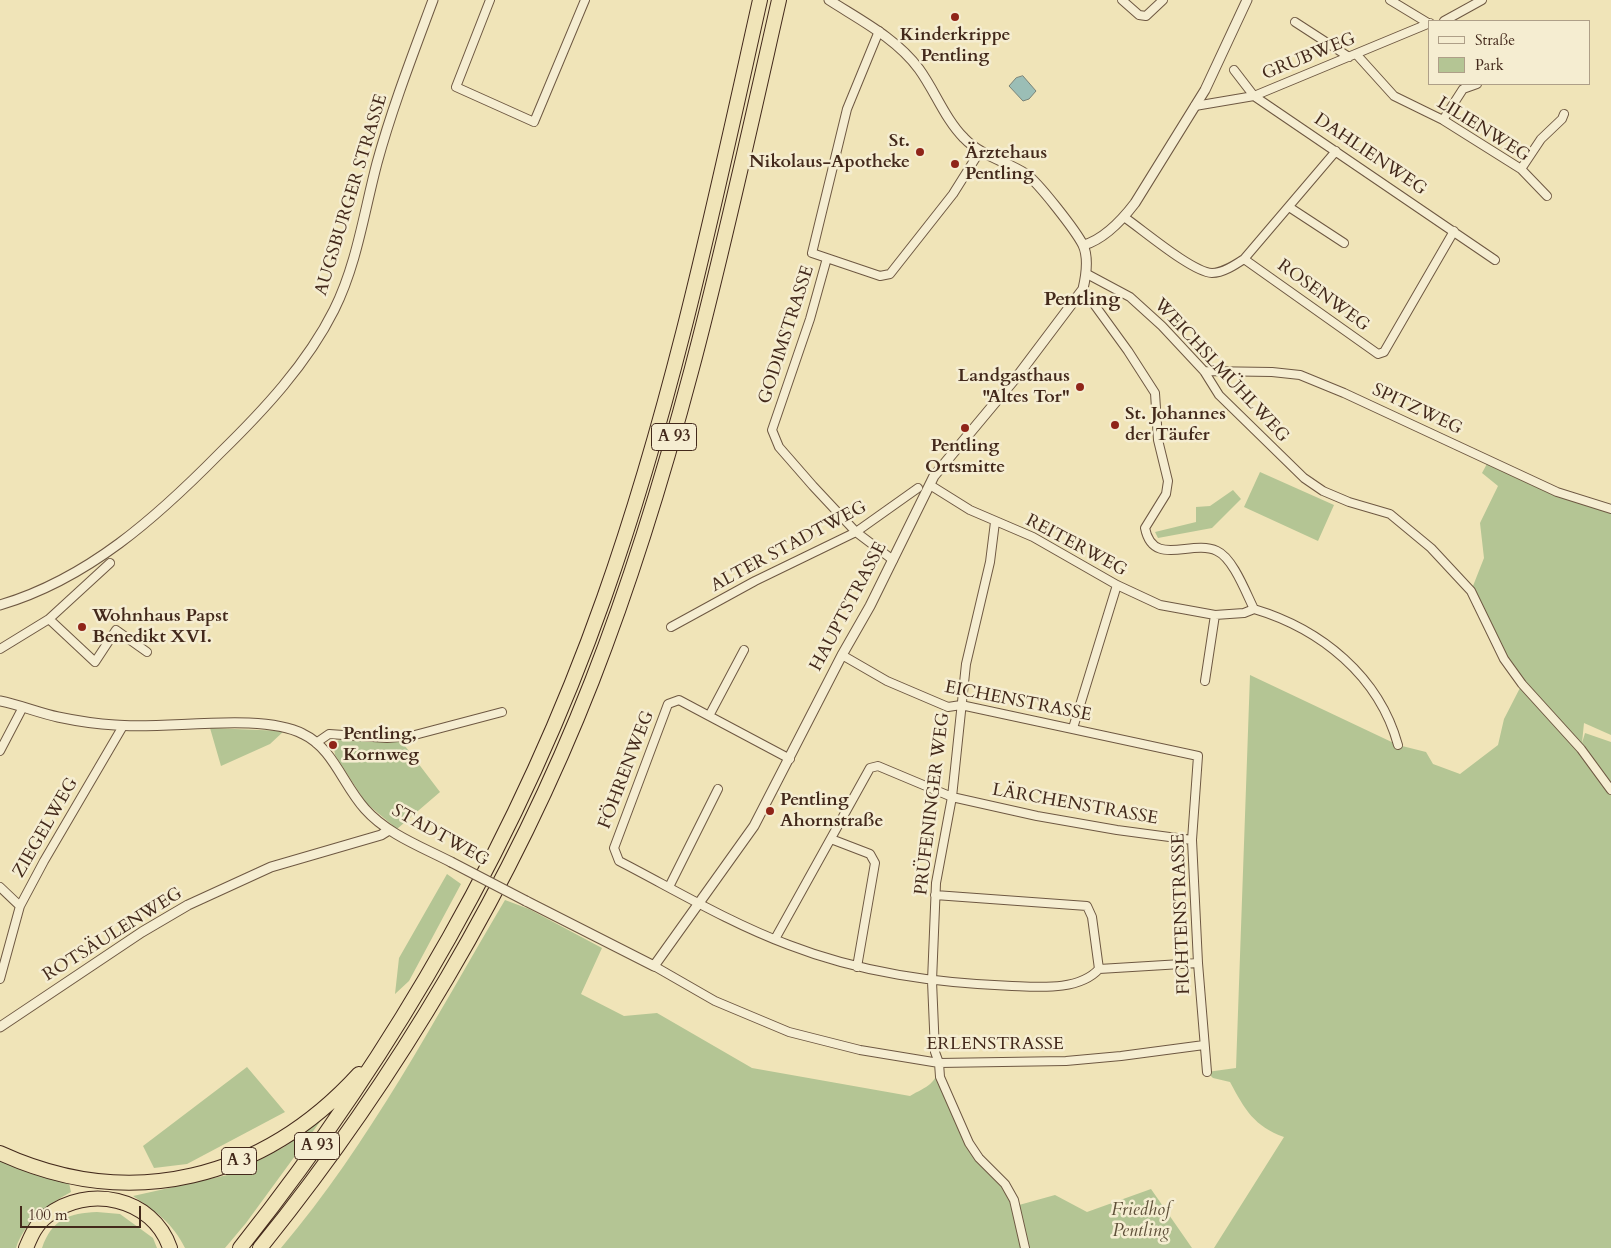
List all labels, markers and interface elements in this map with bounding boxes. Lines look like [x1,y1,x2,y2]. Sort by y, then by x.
marker: Kinderkrippe Pentling [949,11,961,23]
legend [1428,20,1591,85]
place label: Kinderkrippe Pentling [900,25,1010,68]
street label: GRUBWEG [1259,28,1359,86]
text: Straße [1475,30,1515,50]
text: Park [1475,55,1504,75]
street label: AUGSBURGER STRASSE [311,92,393,298]
street label: LILIENWEG [1432,93,1534,167]
street label: DAHLIENWEG [1310,109,1430,201]
place label: St. Nikolaus-Apotheke [749,131,910,173]
place label: Ärztehaus Pentling [965,143,1047,186]
marker: St. Nikolaus-Apotheke [914,146,926,158]
marker: Ärztehaus Pentling [949,158,961,170]
street label: ROSENWEG [1273,255,1373,337]
street label: GODIMSTRASSE [754,263,820,407]
district label: Pentling [1044,288,1120,312]
street label: WEICHSLMÜHLWEG [1149,295,1293,447]
place label: Landgasthaus "Altes Tor" [958,366,1070,408]
street label: SPITZWEG [1368,380,1466,440]
marker: Landgasthaus "Altes Tor" [1074,381,1086,393]
place label: St. Johannes der Täufer [1125,404,1226,446]
marker: St. Johannes der Täufer [1109,419,1121,431]
marker: Pentling Ortsmitte [959,422,971,434]
road number: A 93 [652,424,696,451]
place label: Pentling Ortsmitte [925,436,1005,478]
street label: ALTER STADTWEG [707,497,871,597]
street label: REITERWEG [1022,510,1130,582]
street label: HAUPTSTRASSE [806,539,892,675]
place label: Wohnhaus Papst Benedikt XVI. [92,606,228,649]
marker: Wohnhaus Papst Benedikt XVI. [76,621,88,633]
street label: EICHENSTRASSE [943,677,1093,727]
street label: FÖHRENWEG [595,708,659,832]
street label: PRÜFENINGER WEG [911,711,955,897]
place label: Pentling, Kornweg [343,724,419,766]
marker: Pentling, Kornweg [327,739,339,751]
street label: ZIEGELWEG [9,774,83,882]
street label: LÄRCHENSTRASSE [990,780,1160,830]
place label: Pentling Ahornstraße [780,790,883,832]
street label: STADTWEG [387,800,493,872]
marker: Pentling Ahornstraße [764,805,776,817]
street label: FICHTENSTRASSE [1168,833,1196,995]
street label: ROTSÄULENWEG [39,883,187,987]
street label: ERLENSTRASSE [926,1034,1064,1056]
road number: A 93 [294,1132,340,1160]
road number: A 3 [222,1148,256,1174]
scale bar [22,1196,144,1228]
park label: Friedhof Pentling [1111,1200,1171,1242]
text: 100 m [28,1205,68,1225]

